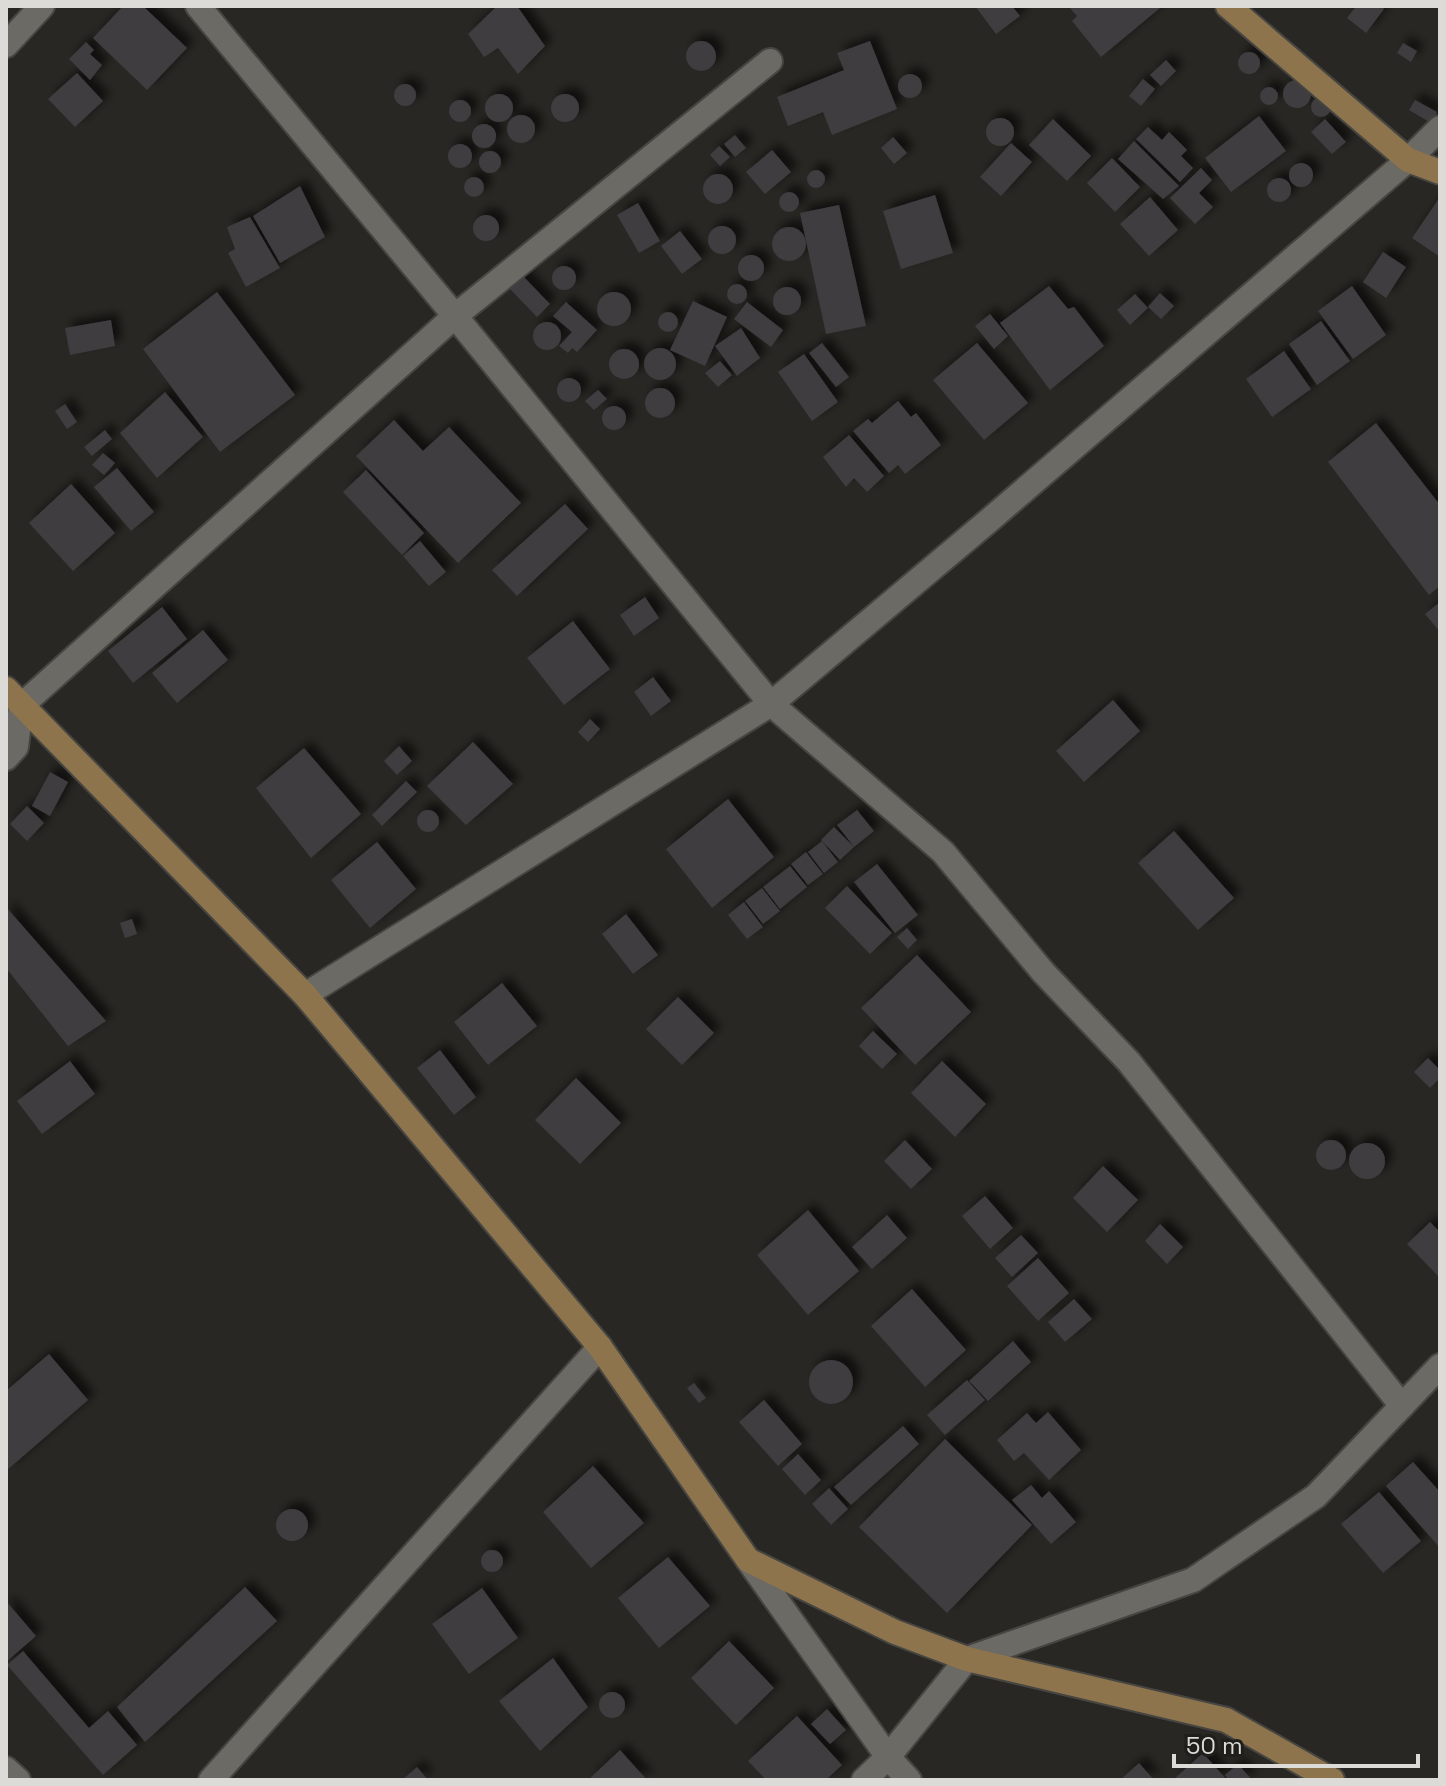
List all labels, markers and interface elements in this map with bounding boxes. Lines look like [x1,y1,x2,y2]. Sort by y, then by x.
scale bar [1174,1718,1418,1768]
text: 50 m [1186,1730,1243,1761]

